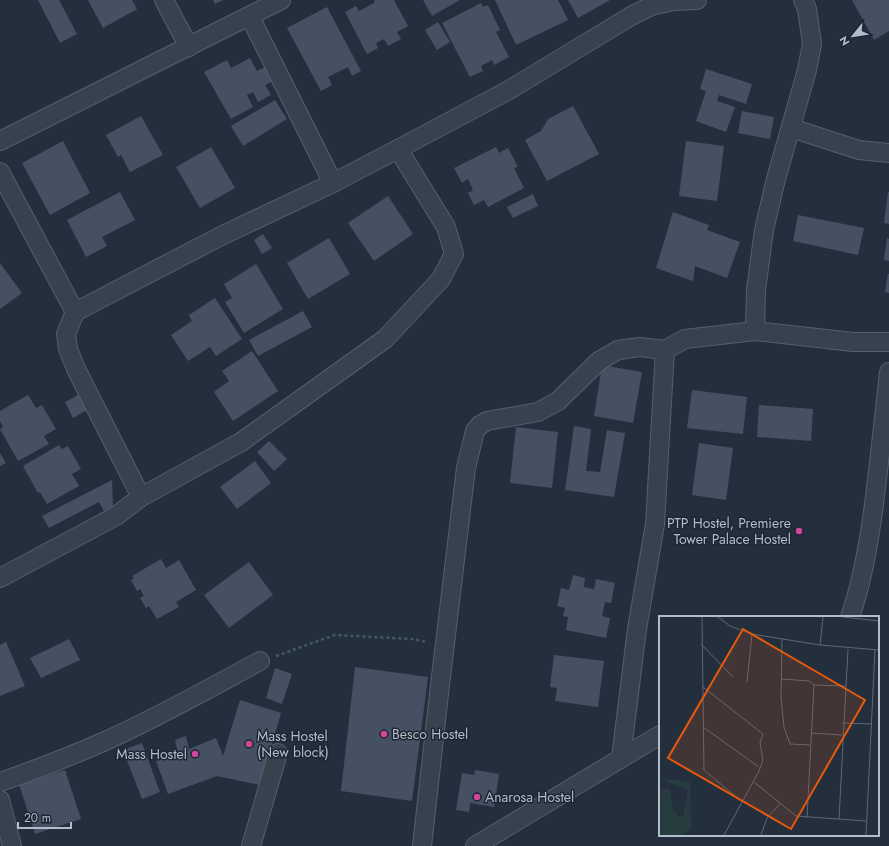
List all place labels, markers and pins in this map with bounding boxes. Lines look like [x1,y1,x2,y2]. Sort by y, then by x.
place label: PTP Hostel, Premiere Tower Palace Hostel [667,513,791,549]
marker: PTP Hostel, Premiere Tower Palace Hostel [794,526,804,536]
place label: Besco Hostel [392,724,468,744]
place label: Mass Hostel (New block) [257,726,329,762]
marker: Besco Hostel [379,729,389,739]
marker: Mass Hostel (New block) [244,739,254,749]
place label: Mass Hostel [116,744,187,764]
marker: Mass Hostel [190,749,200,759]
place label: Anarosa Hostel [485,787,574,807]
marker: Anarosa Hostel [472,792,482,802]

